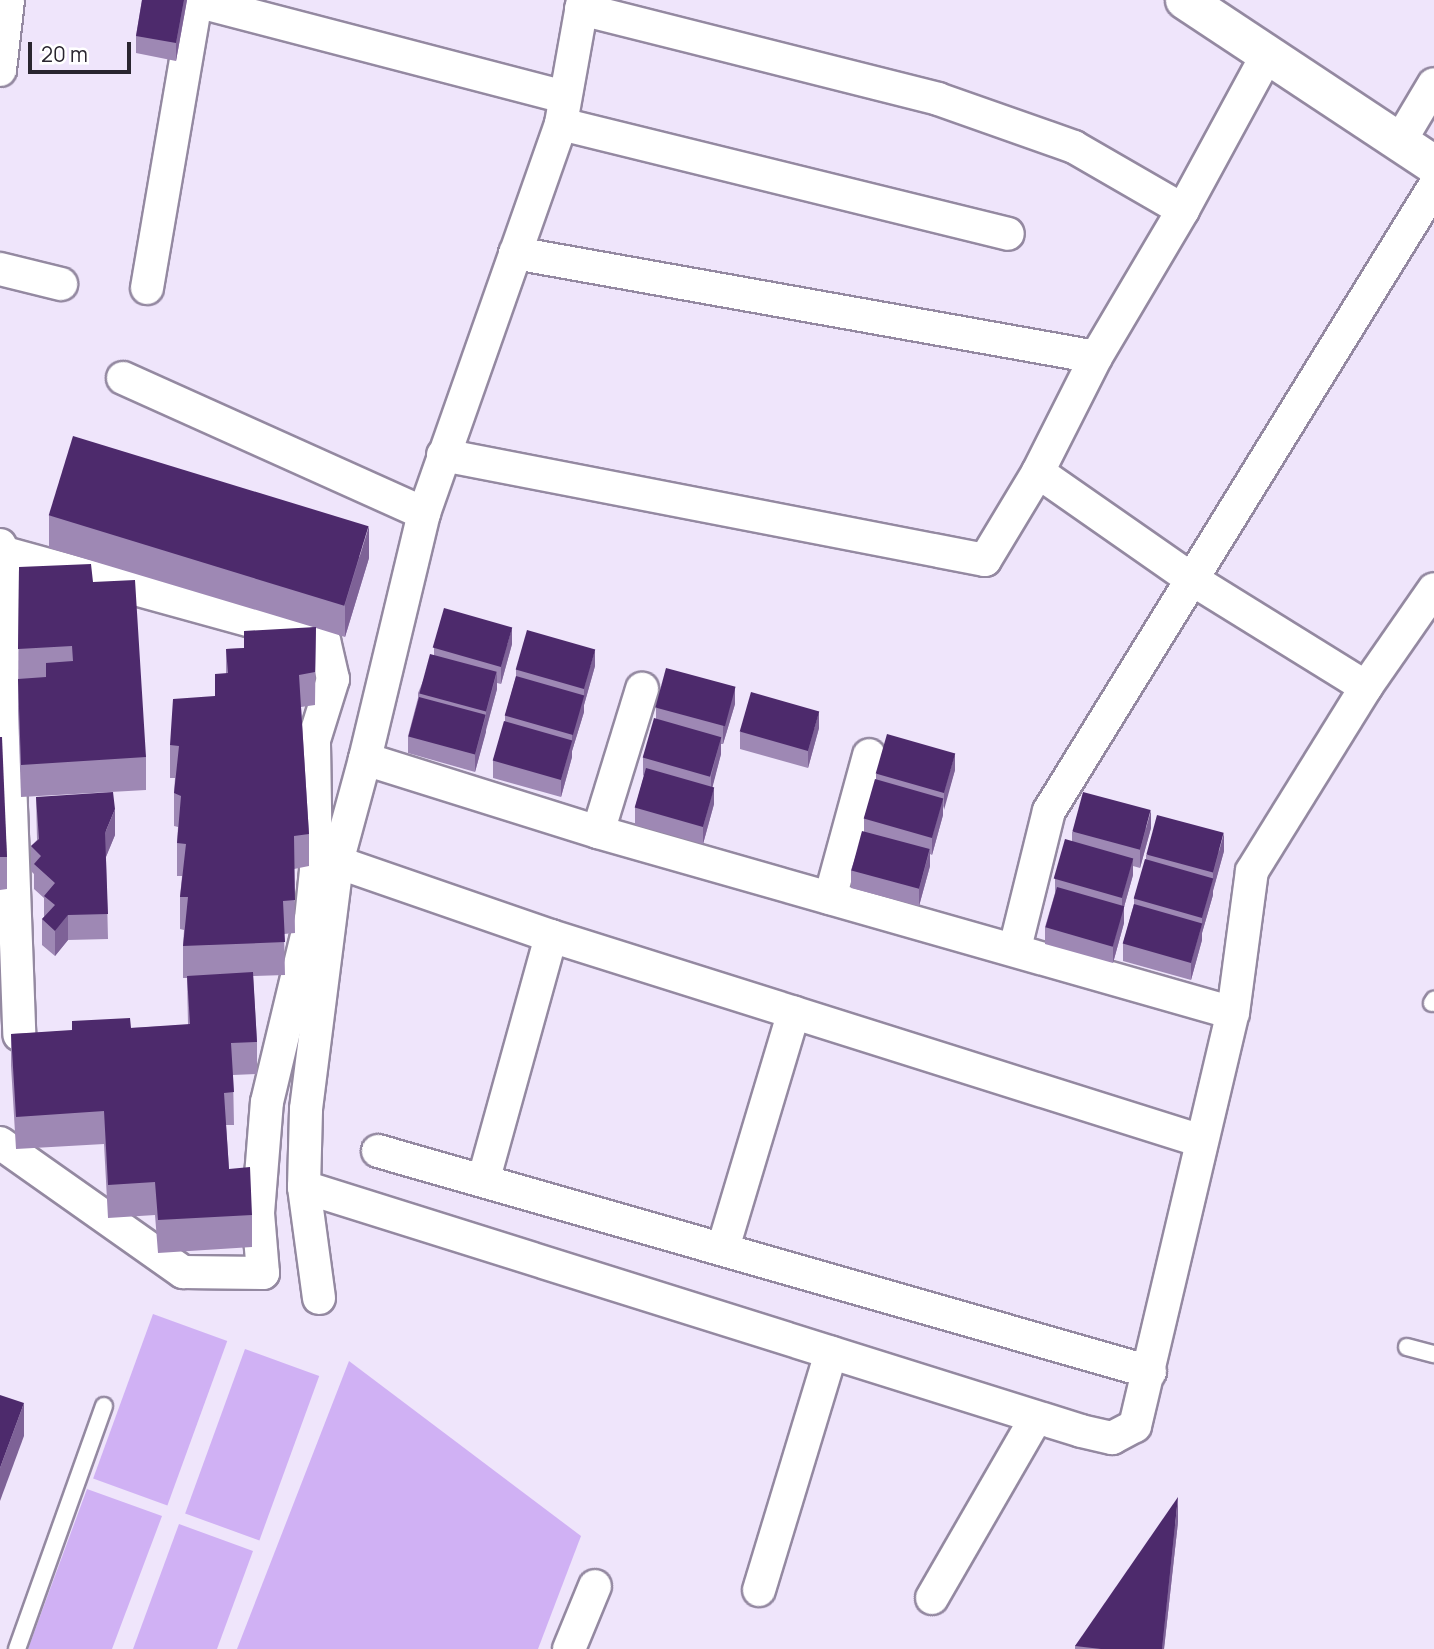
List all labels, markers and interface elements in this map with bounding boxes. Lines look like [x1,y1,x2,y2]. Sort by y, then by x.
scale bar [32,28,135,72]
text: 20 m [41,40,88,68]

